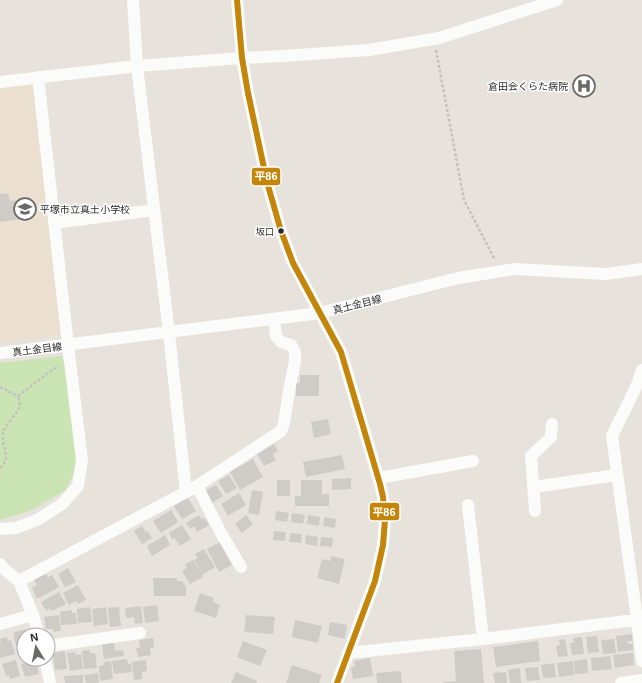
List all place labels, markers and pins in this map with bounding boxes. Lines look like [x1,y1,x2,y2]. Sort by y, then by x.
hospital icon: 倉田会くらた病院 [571,73,597,99]
place label: 倉田会くらた病院 [488,81,568,92]
school or university icon: 平塚市立真土小学校 [12,196,38,222]
place label: 平塚市立真土小学校 [40,204,130,215]
marker: 坂口 [276,226,286,236]
place label: 坂口 [256,227,274,237]

